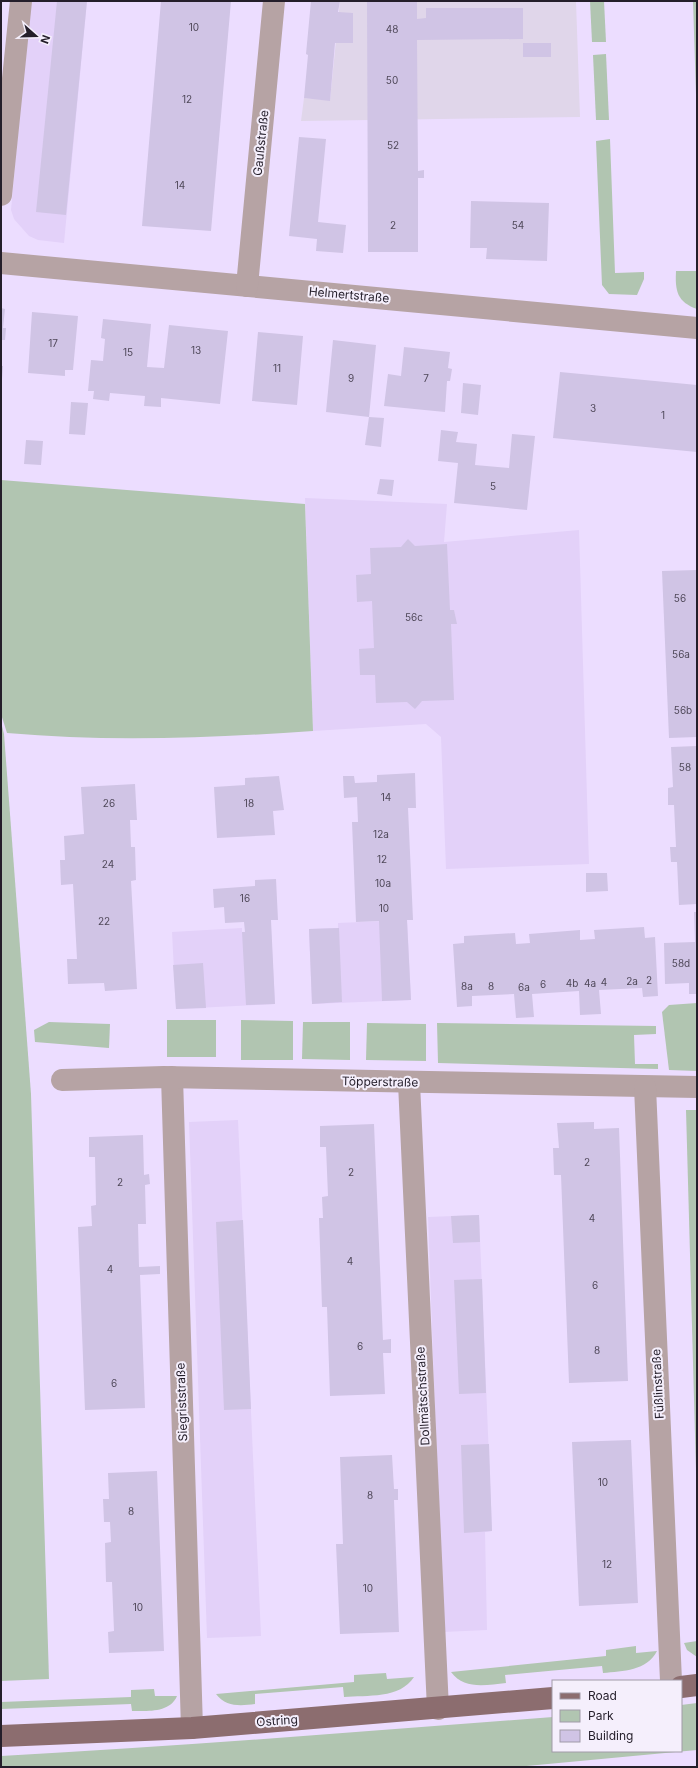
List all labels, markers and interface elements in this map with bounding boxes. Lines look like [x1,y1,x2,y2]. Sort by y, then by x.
north arrow [16,16,56,56]
house number: 10 [189,21,199,33]
house number: 48 [386,23,398,35]
text: N [37,33,53,46]
house number: 50 [386,74,398,86]
house number: 12 [182,93,192,105]
street label: Gaußstraße [250,109,271,177]
house number: 52 [387,139,399,151]
house number: 14 [175,179,185,191]
house number: 2 [390,219,396,231]
house number: 54 [512,219,524,231]
street label: Helmertstraße [308,284,390,305]
house number: 17 [48,337,58,349]
house number: 13 [191,344,201,356]
house number: 15 [123,346,133,358]
house number: 11 [273,362,281,374]
house number: 9 [348,372,354,384]
house number: 7 [423,372,429,384]
house number: 3 [590,402,596,414]
house number: 1 [661,409,665,421]
house number: 5 [490,480,496,492]
house number: 56 [674,592,686,604]
house number: 56c [405,611,423,623]
house number: 56a [672,648,690,660]
house number: 56b [674,704,692,716]
house number: 58 [679,761,691,773]
house number: 14 [381,791,391,803]
house number: 26 [103,797,115,809]
house number: 18 [244,797,254,809]
house number: 12a [373,828,389,840]
house number: 12 [377,853,387,865]
house number: 24 [102,858,114,870]
house number: 10a [375,877,391,889]
house number: 16 [240,892,250,904]
house number: 10 [379,902,389,914]
house number: 22 [98,915,110,927]
house number: 58d [672,957,690,969]
house number: 2 [646,974,652,986]
house number: 2a [626,975,638,987]
house number: 4 [601,976,607,988]
house number: 4b [566,977,578,989]
house number: 4a [584,977,596,989]
house number: 6 [540,978,546,990]
house number: 8a [461,980,473,992]
house number: 8 [488,980,494,992]
house number: 6a [518,981,530,993]
street label: Töpperstraße [342,1073,418,1090]
house number: 2 [584,1156,590,1168]
house number: 2 [348,1166,354,1178]
house number: 2 [117,1176,123,1188]
house number: 4 [589,1212,595,1224]
house number: 4 [347,1255,353,1267]
house number: 4 [107,1263,113,1275]
house number: 6 [592,1279,598,1291]
house number: 6 [357,1340,363,1352]
house number: 8 [594,1344,600,1356]
street label: Dollmätschstraße [412,1346,433,1446]
street label: Füßlinstraße [648,1349,667,1419]
street label: Siegriststraße [173,1362,190,1442]
house number: 6 [111,1377,117,1389]
house number: 10 [598,1476,608,1488]
house number: 8 [367,1489,373,1501]
house number: 8 [128,1505,134,1517]
house number: 12 [602,1558,612,1570]
house number: 10 [363,1582,373,1594]
house number: 10 [133,1601,143,1613]
legend [552,1680,682,1752]
text: Road [588,1688,617,1703]
text: Park [588,1708,614,1723]
street label: Ostring [256,1712,298,1729]
text: Building [588,1728,633,1743]

